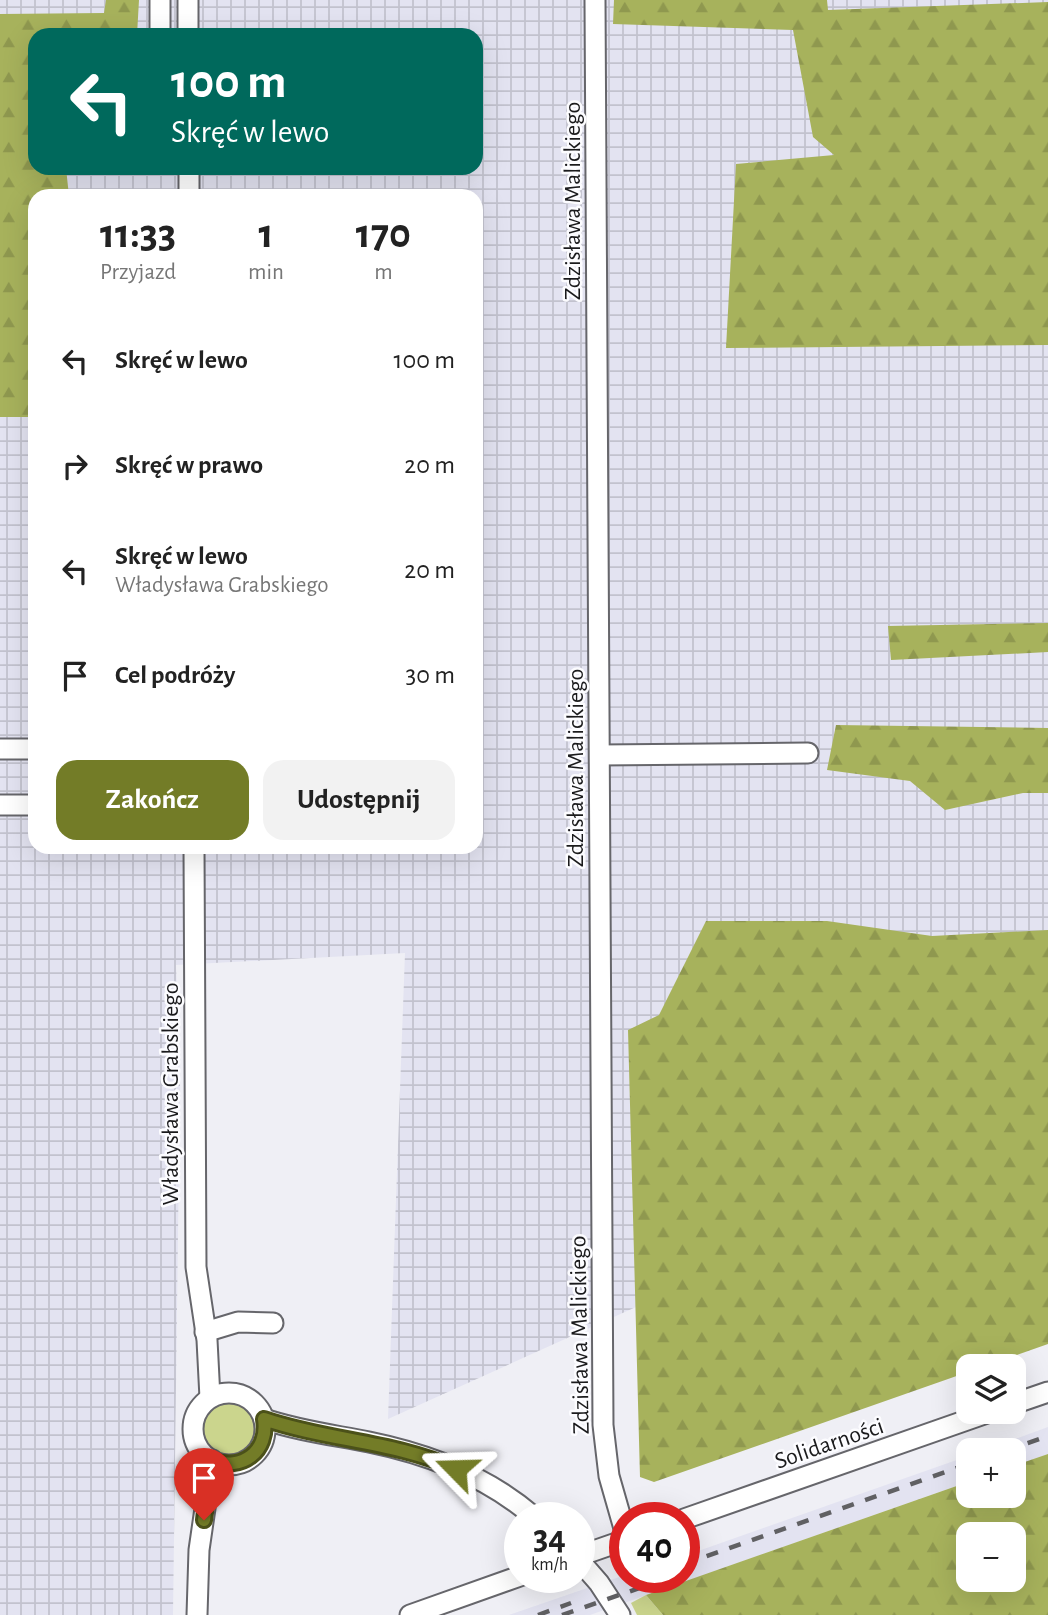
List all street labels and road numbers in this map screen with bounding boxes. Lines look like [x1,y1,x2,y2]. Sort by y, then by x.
street label: Zdzisława Malickiego [561,102,585,300]
street label: Zdzisława Malickiego [564,669,588,867]
street label: Władysława Grabskiego [159,983,183,1205]
street label: Zdzisława Malickiego [566,1235,594,1435]
street label: Solidarności [772,1414,887,1474]

